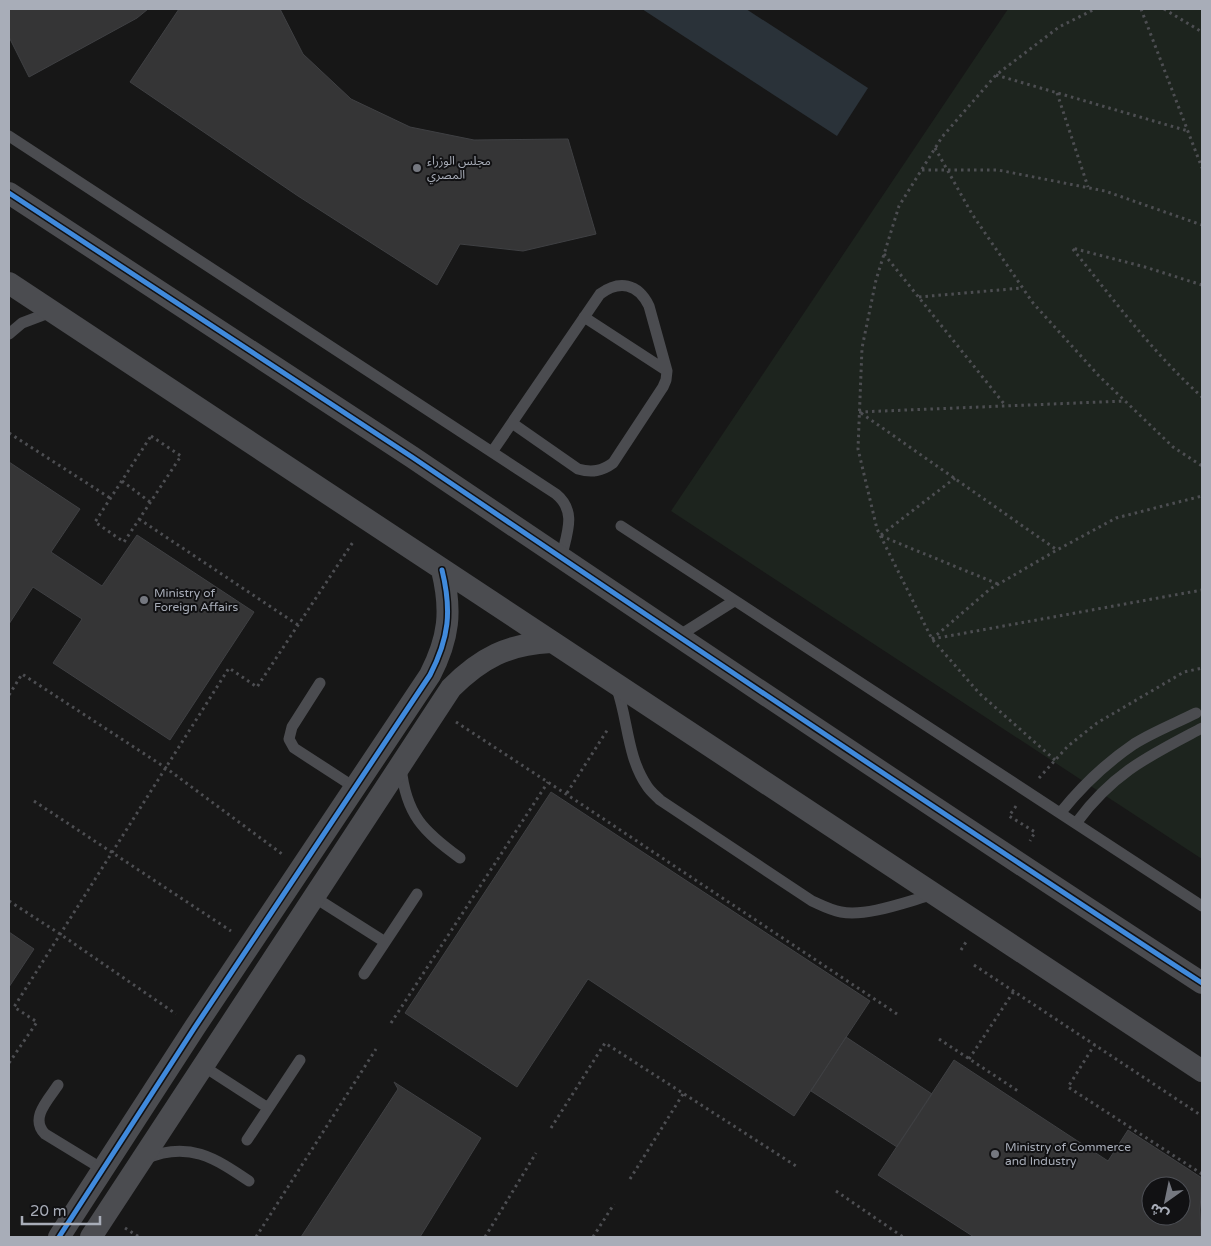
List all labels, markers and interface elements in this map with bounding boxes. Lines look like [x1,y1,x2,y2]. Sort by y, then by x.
place label: مجلس الوزراء المصري [427,154,491,185]
marker: مجلس الوزراء المصري [411,162,423,174]
place label: Ministry of Foreign Affairs [154,586,238,614]
marker: Ministry of Foreign Affairs [138,594,150,606]
place label: Ministry of Commerce and Industry [1005,1140,1131,1168]
marker: Ministry of Commerce and Industry [989,1148,1001,1160]
north arrow [1141,1176,1191,1226]
scale bar [22,1194,100,1226]
text: ش [1147,1199,1172,1224]
text: 20 m [30,1202,67,1220]

